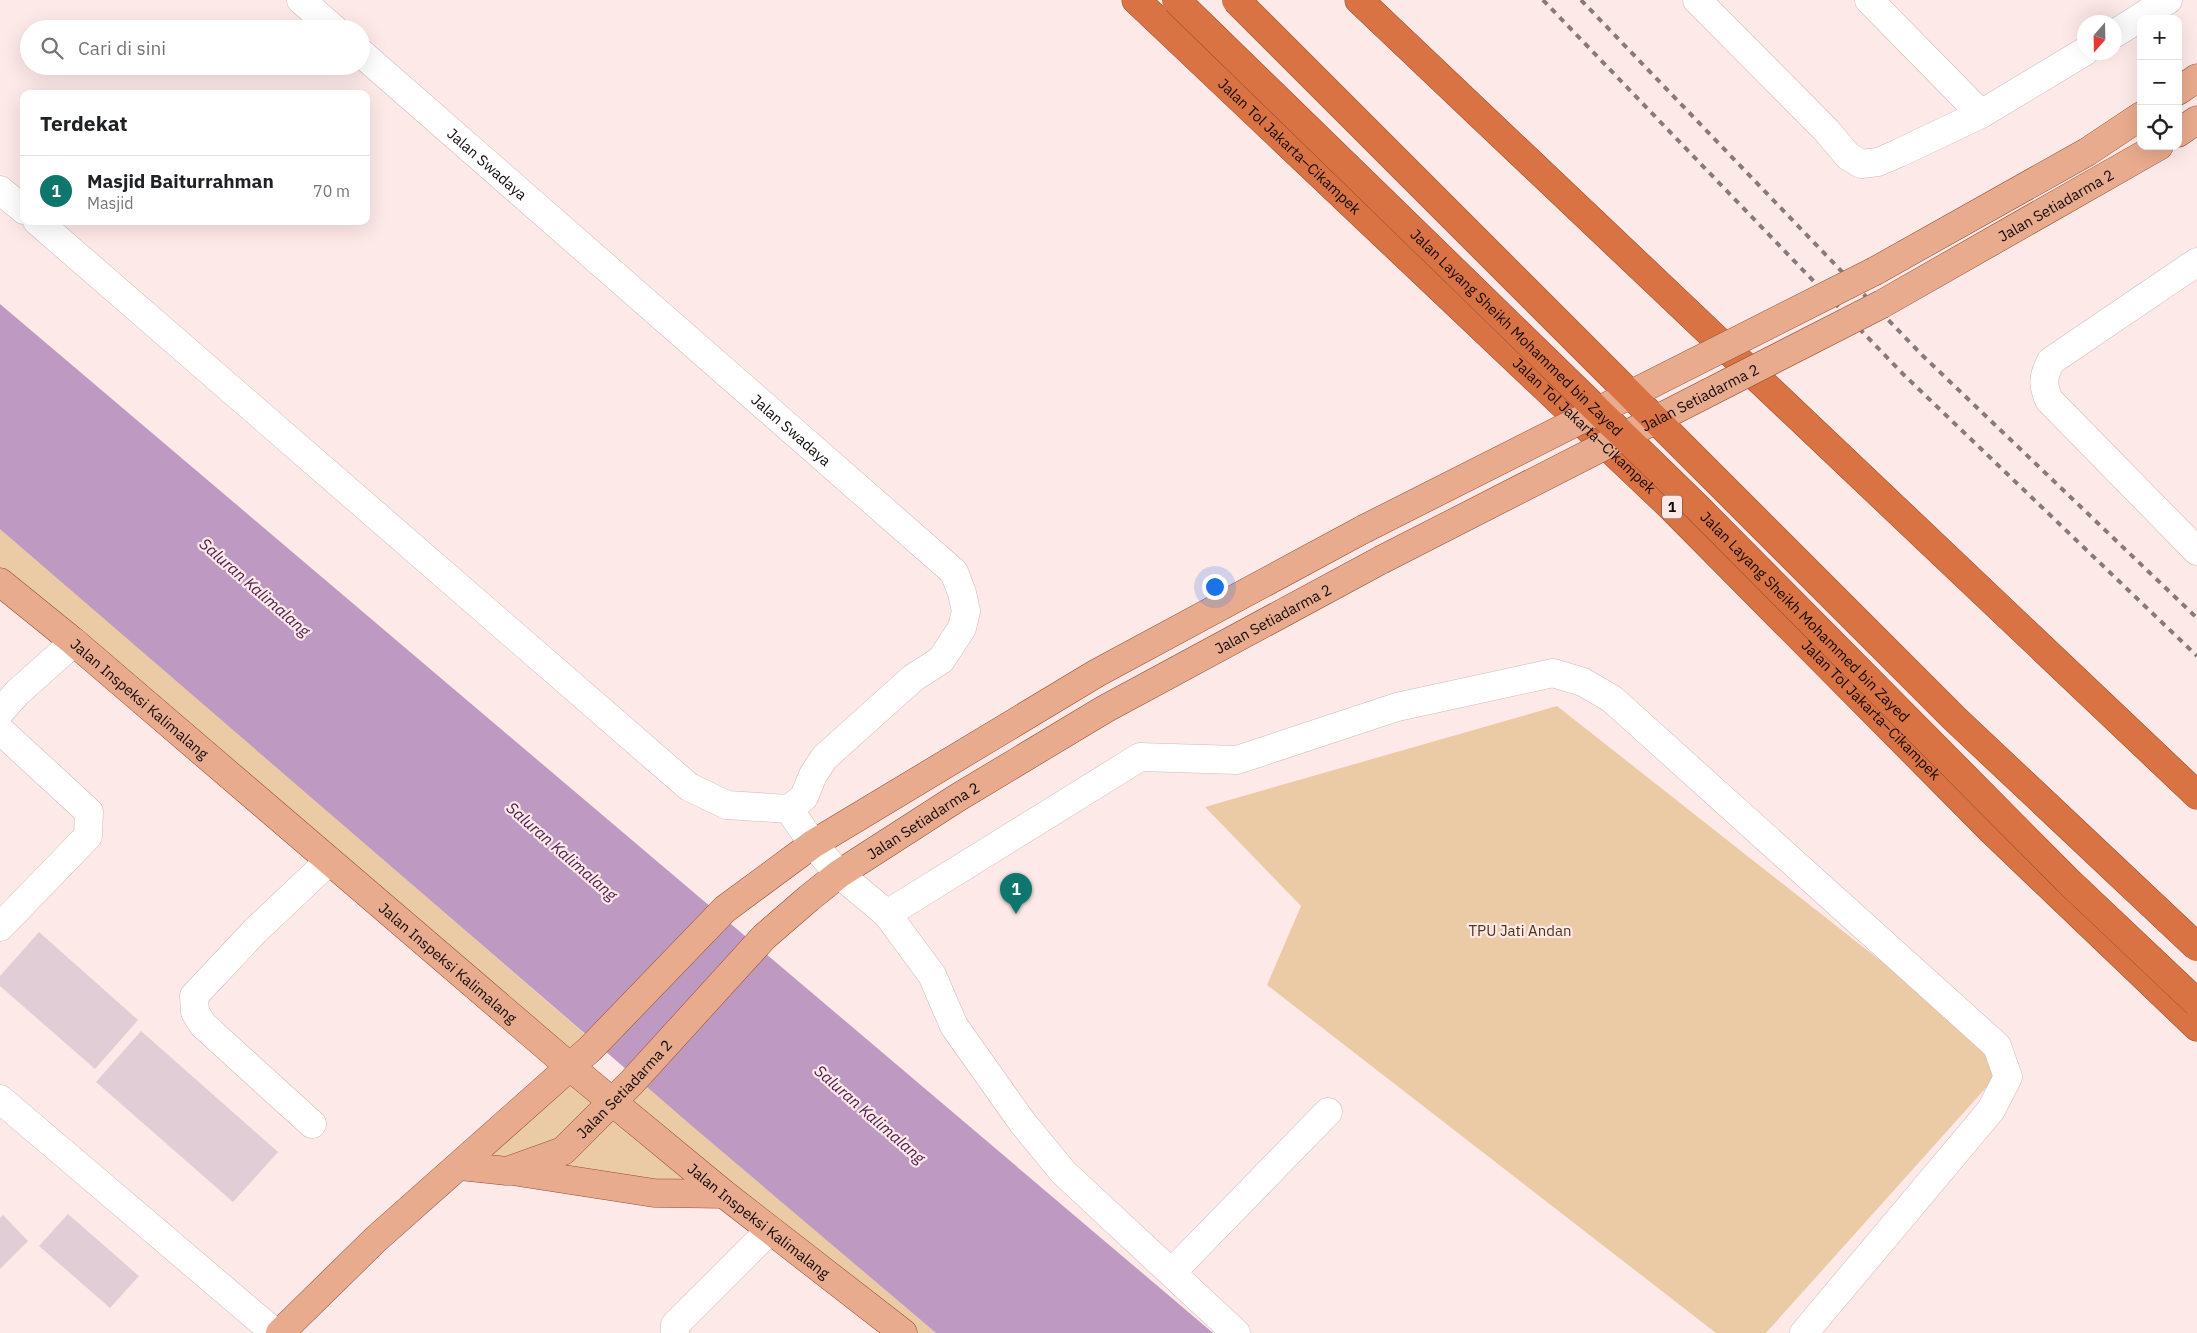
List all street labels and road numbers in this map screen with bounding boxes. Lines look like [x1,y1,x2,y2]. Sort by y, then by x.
street label: Jalan Tol Jakarta–Cikampek [1214,74,1365,218]
street label: Jalan Swadaya [444,124,531,204]
street label: Jalan Setiadarma 2 [1995,165,2117,245]
street label: Jalan Layang Sheikh Mohammed bin Zayed [1407,224,1627,440]
street label: Jalan Tol Jakarta–Cikampek [1509,353,1660,497]
street label: Jalan Setiadarma 2 [1638,359,1762,435]
street label: Jalan Swadaya [748,390,835,470]
road number: 1 [1662,496,1682,518]
street label: Jalan Layang Sheikh Mohammed bin Zayed [1697,507,1914,726]
street label: Jalan Setiadarma 2 [1211,579,1334,658]
street label: Jalan Inspeksi Kalimalang [67,634,213,763]
street label: Jalan Tol Jakarta–Cikampek [1798,635,1945,784]
street label: Jalan Setiadarma 2 [863,777,983,863]
street label: Jalan Inspeksi Kalimalang [375,898,521,1027]
street label: Jalan Setiadarma 2 [572,1035,676,1142]
street label: Jalan Inspeksi Kalimalang [684,1159,834,1282]

